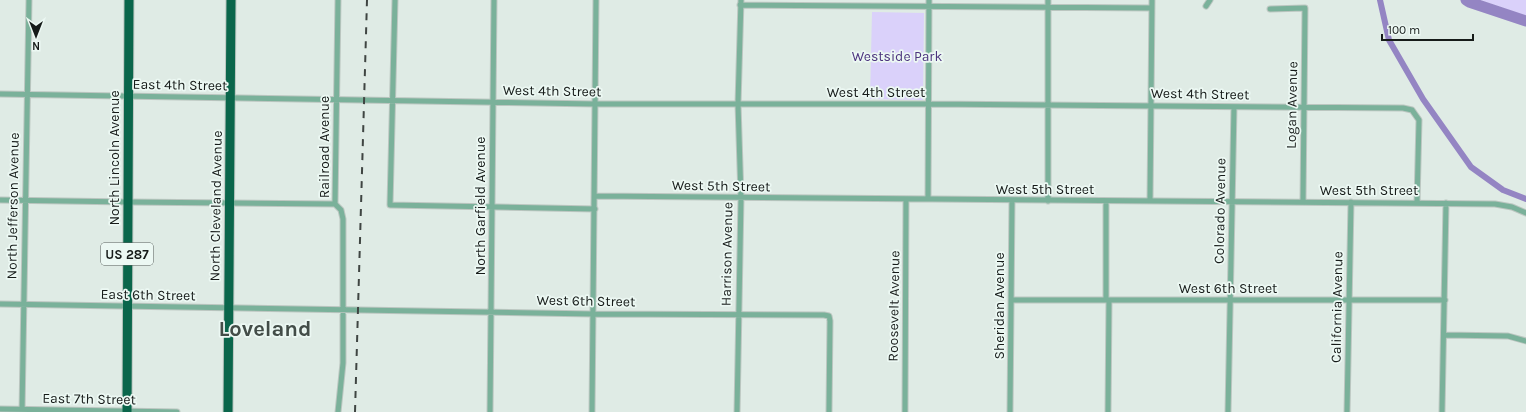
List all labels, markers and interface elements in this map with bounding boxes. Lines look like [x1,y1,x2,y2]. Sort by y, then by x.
north arrow [16,16,56,56]
scale bar [1382,16,1473,42]
text: 100 m [1388,23,1420,37]
text: N [32,39,40,52]
park label: Westside Park [852,48,942,65]
street label: Logan Avenue [1283,61,1301,149]
street label: East 4th Street [132,76,228,94]
street label: West 4th Street [503,82,601,100]
street label: West 4th Street [827,84,925,101]
street label: West 4th Street [1151,85,1249,103]
street label: North Lincoln Avenue [106,90,123,226]
street label: Railroad Avenue [316,96,333,198]
street label: North Cleveland Avenue [206,130,226,282]
street label: North Jefferson Avenue [3,132,23,280]
street label: North Garfield Avenue [472,137,489,275]
street label: Colorado Avenue [1211,158,1229,264]
street label: West 5th Street [672,177,770,195]
street label: West 5th Street [996,181,1094,198]
street label: West 5th Street [1320,182,1418,199]
street label: Harrison Avenue [718,202,736,306]
road number: US 287 [101,243,153,265]
street label: Roosevelt Avenue [885,250,903,362]
street label: California Avenue [1328,251,1346,363]
street label: Sheridan Avenue [991,252,1008,360]
street label: West 6th Street [1179,280,1277,297]
street label: East 6th Street [100,286,196,304]
street label: West 6th Street [537,292,635,310]
district label: Loveland [218,316,312,342]
street label: East 7th Street [42,390,136,408]

